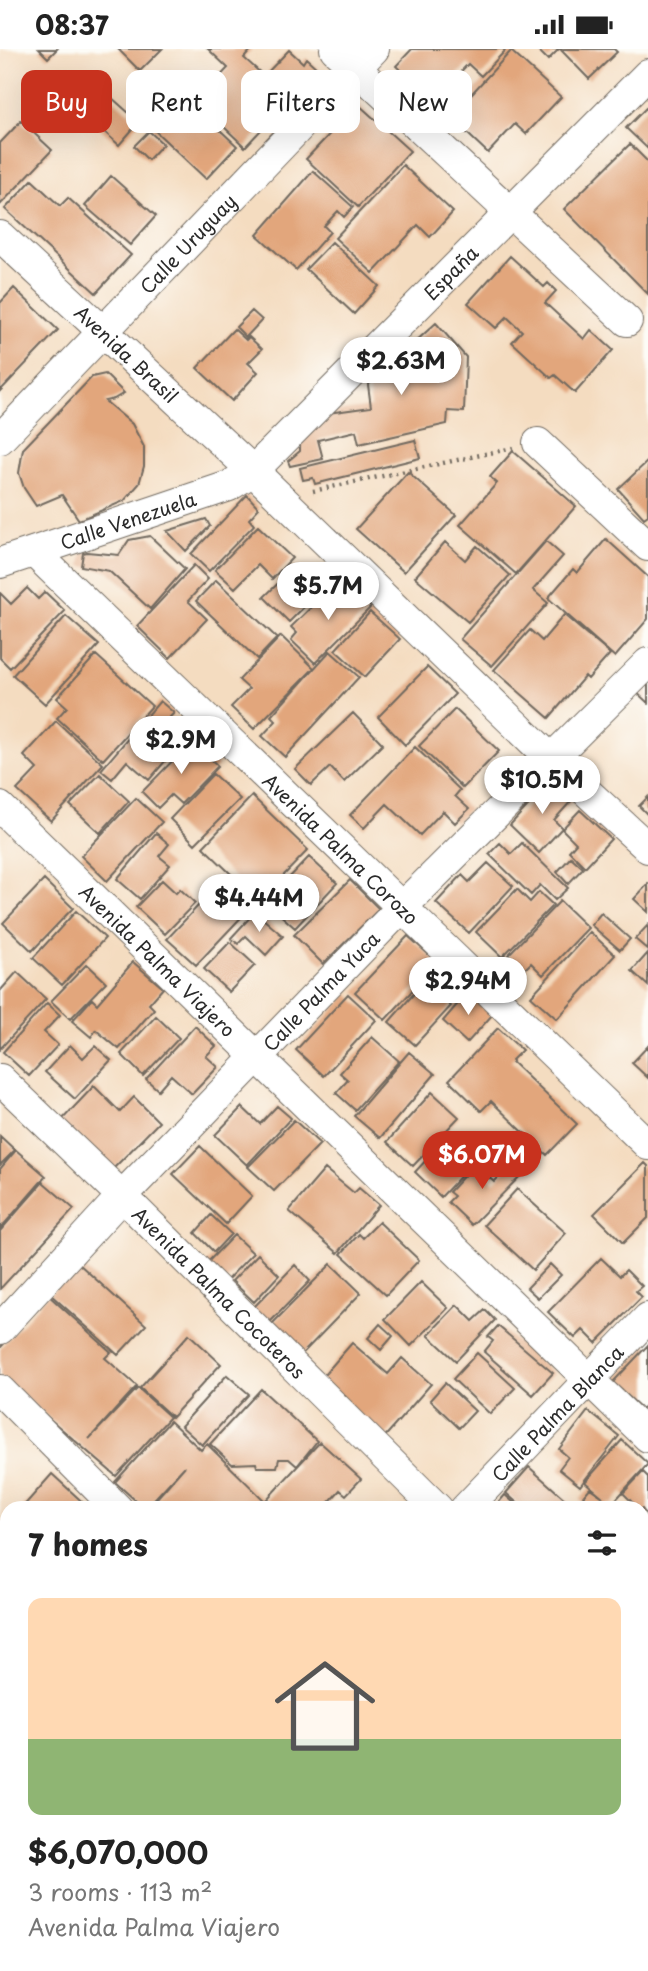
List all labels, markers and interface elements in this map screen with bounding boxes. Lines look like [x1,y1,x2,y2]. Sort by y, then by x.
text: 08:37 [35,5,109,44]
chip: Buy [21,70,112,133]
chip: Rent [126,70,227,133]
chip: Filters [241,70,360,133]
chip: New [374,70,472,133]
street label: Calle Uruguay [133,187,242,300]
street label: España [417,239,484,306]
street label: Avenida Brasil [69,298,185,409]
pin: $2.63M [344,337,458,397]
text: $2.63M [356,342,446,377]
street label: Calle Venezuela [56,484,200,556]
pin: $5.7M [279,563,377,622]
text: $5.7M [293,567,363,602]
pin: $2.9M [132,717,230,776]
text: $2.9M [146,721,216,756]
pin: $10.5M [485,757,599,816]
text: $10.5M [500,761,584,796]
street label: Avenida Palma Corozo [257,767,425,931]
pin: $4.44M [202,875,316,934]
street label: Avenida Palma Viajero [73,878,242,1043]
text: $4.44M [214,879,304,914]
street label: Calle Palma Yuca [256,925,386,1057]
pin: $2.94M [411,957,525,1017]
text: $2.94M [425,962,511,997]
pin: $6.07M [425,1131,539,1191]
text: $6.07M [438,1136,526,1171]
street label: Avenida Palma Cocoteros [126,1200,312,1385]
street label: Calle Palma Blanca [485,1338,630,1488]
text: 7 homes [28,1521,148,1566]
icon: filters [583,1524,621,1562]
icon: home [262,1643,388,1769]
text: $6,070,000 [28,1829,208,1874]
text: 3 rooms · 113 m² [28,1874,212,1909]
text: Avenida Palma Viajero [28,1909,280,1944]

